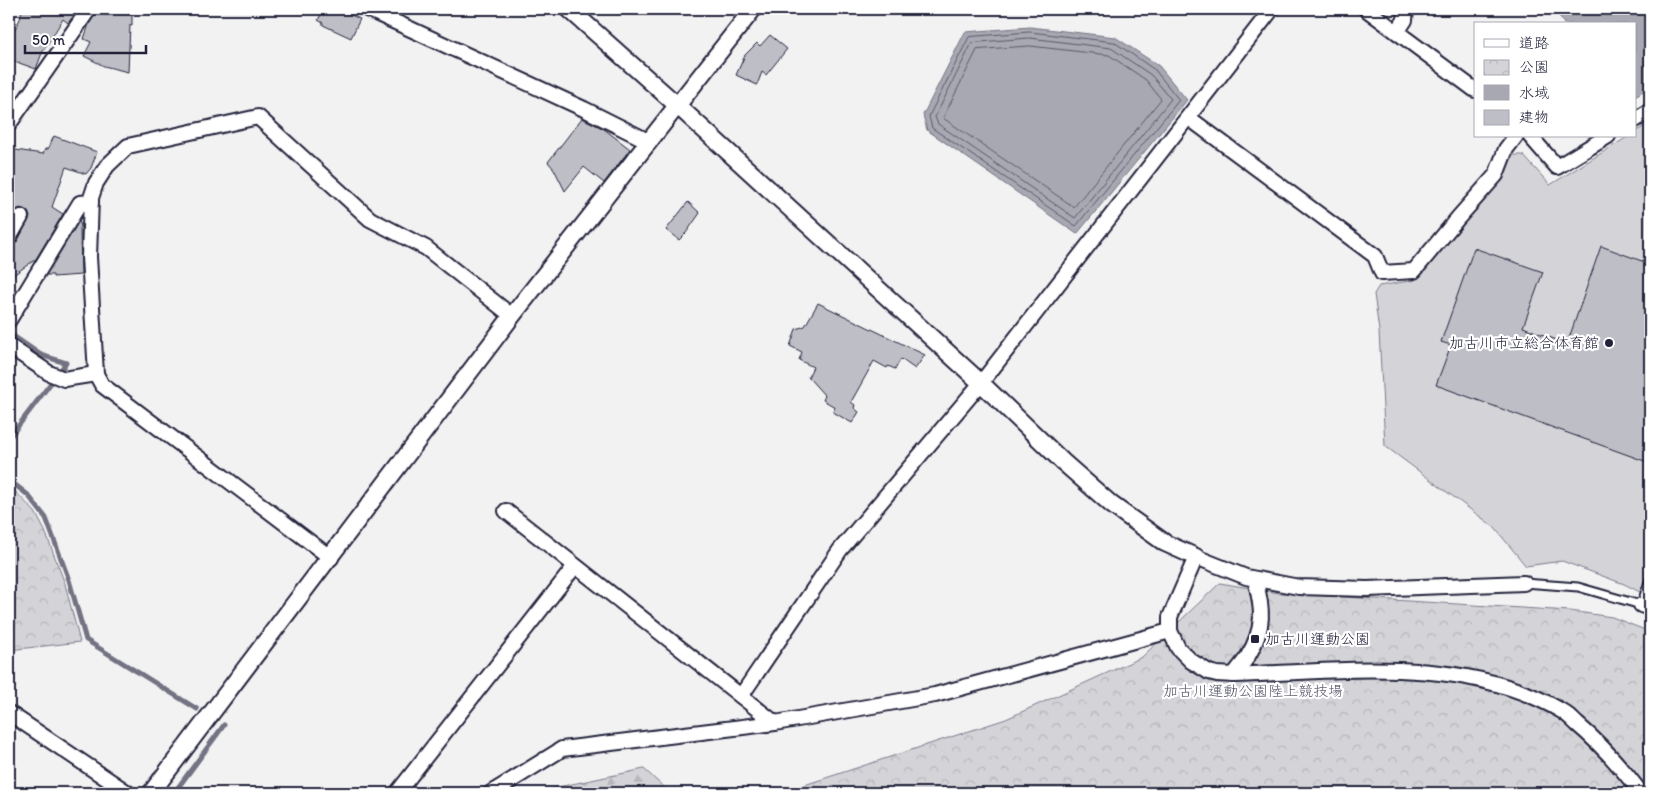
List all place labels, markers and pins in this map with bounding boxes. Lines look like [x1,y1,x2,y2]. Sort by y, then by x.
place label: 加古川市立総合体育館 [1449,334,1599,352]
marker: 加古川市立総合体育館 [1603,337,1615,349]
place label: 加古川運動公園 [1265,630,1370,648]
marker: 加古川運動公園 [1249,633,1261,645]

